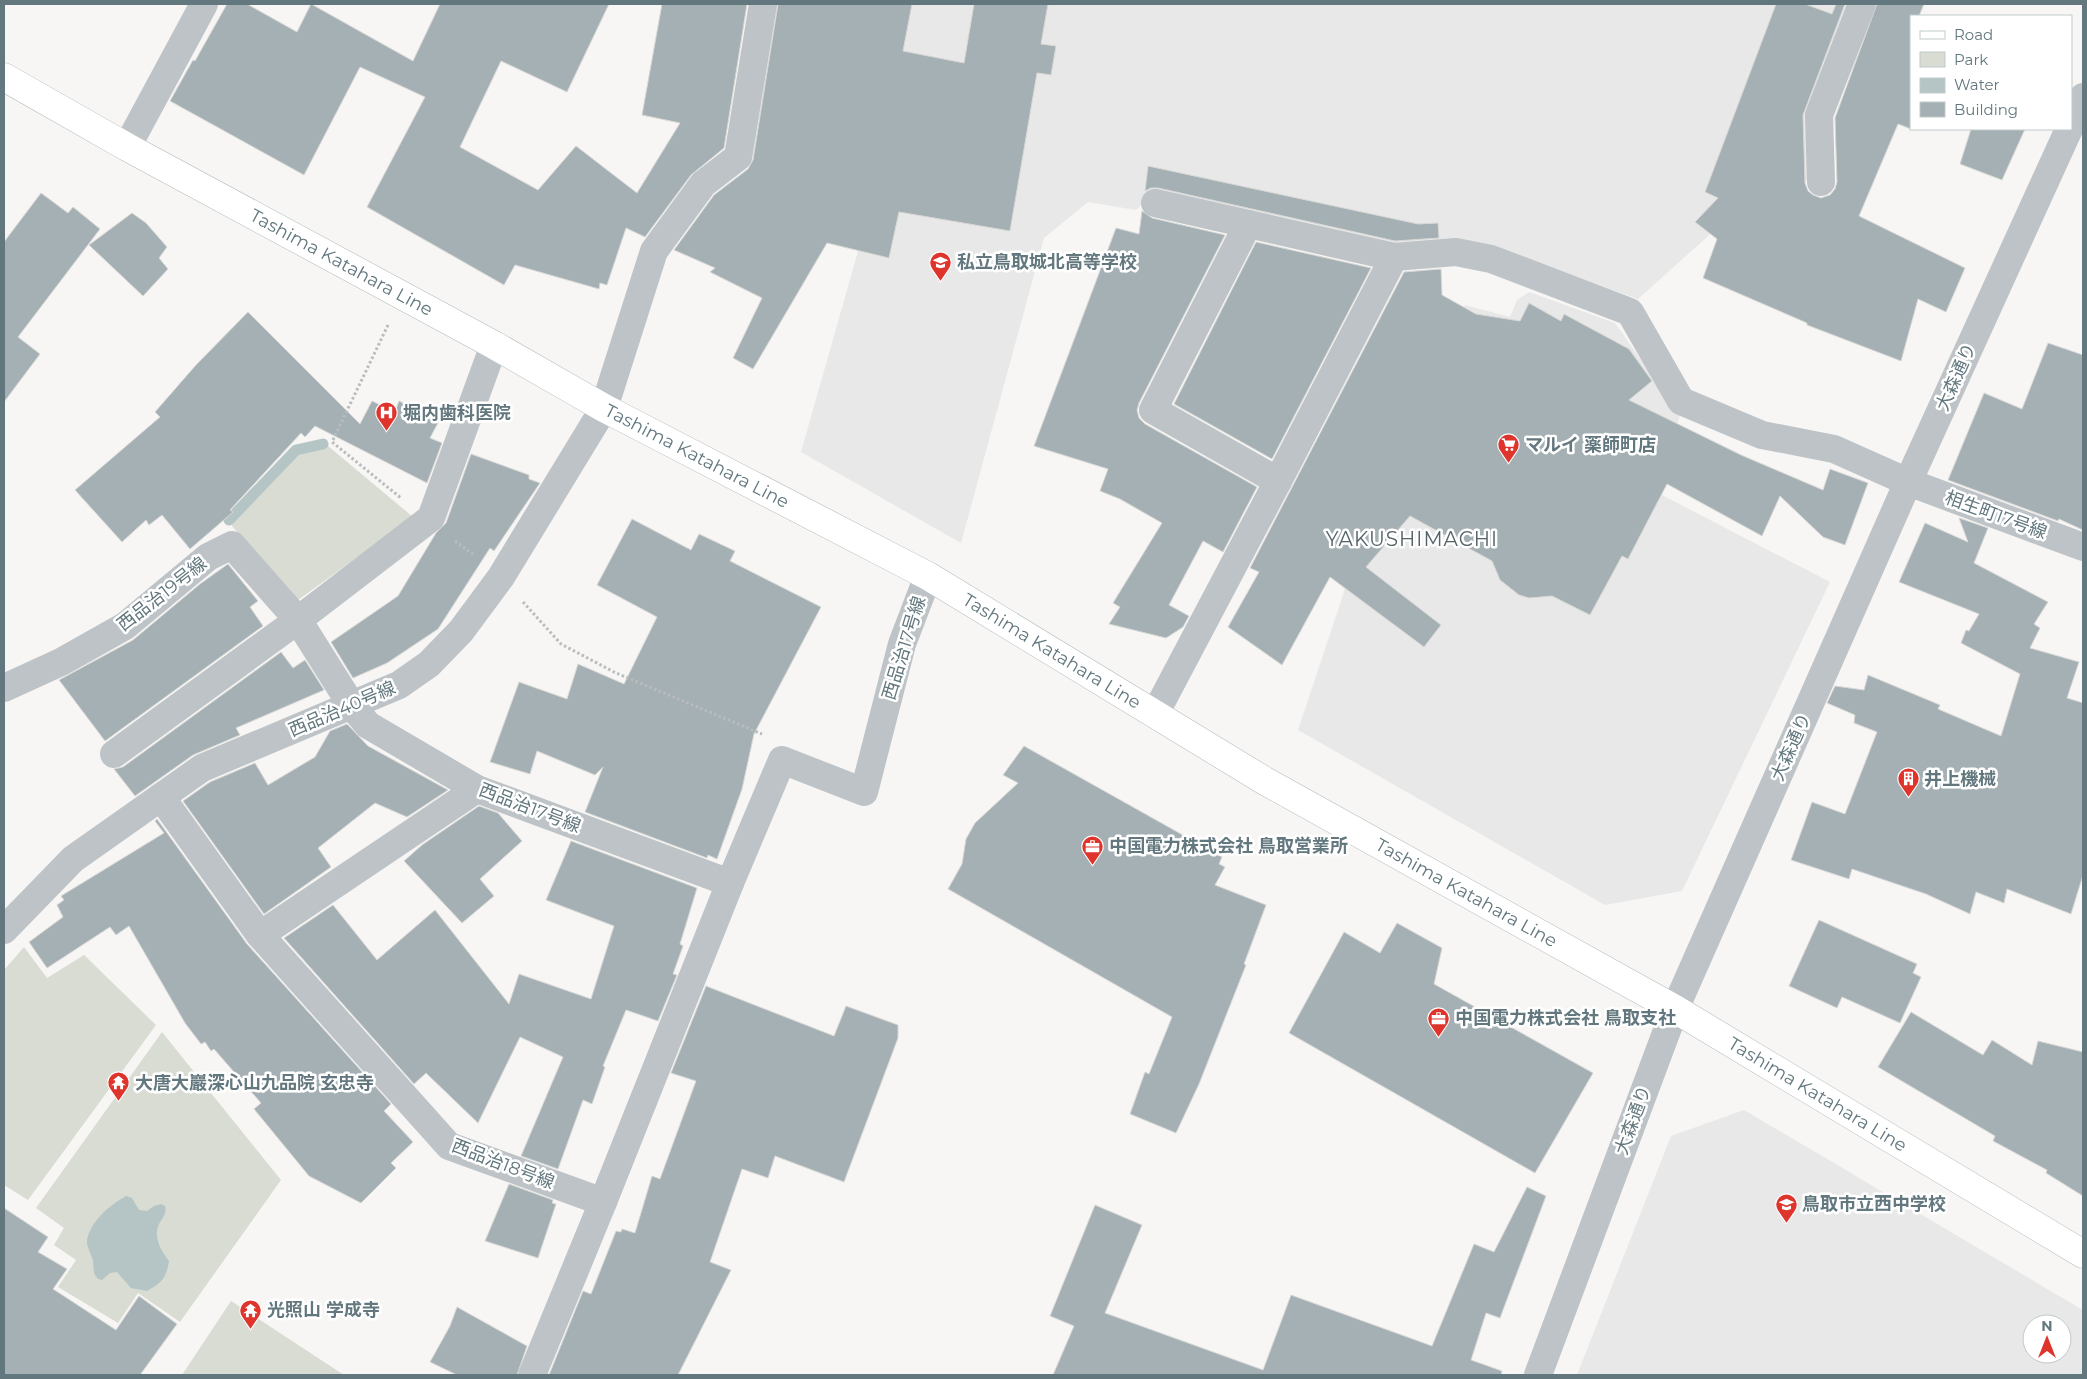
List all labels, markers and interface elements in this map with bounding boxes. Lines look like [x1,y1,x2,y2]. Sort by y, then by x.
legend [1910,15,2072,130]
text: Road [1954,25,1993,44]
text: Park [1954,50,1988,69]
text: Water [1954,75,2000,94]
text: Building [1954,100,2018,119]
street label: Tashima Katahara Line [246,204,437,321]
school or university icon: 私立鳥取城北高等学校 [929,250,953,281]
place label: 私立鳥取城北高等学校 [957,251,1137,273]
street label: 大森通り [1931,340,1981,414]
street label: Tashima Katahara Line [601,399,793,513]
hospital icon: 堀内歯科医院 [375,401,399,432]
place label: 堀内歯科医院 [403,402,511,424]
supermarket icon: マルイ 薬師町店 [1497,433,1521,464]
place label: マルイ 薬師町店 [1525,434,1656,456]
street label: 相生町17号線 [1942,486,2050,544]
district label: YAKUSHIMACHI [1326,527,1498,551]
street label: 西品治19号線 [113,552,211,636]
street label: Tashima Katahara Line [959,589,1145,714]
street label: 西品治17号線 [878,594,930,702]
street label: 西品治40号線 [285,677,399,741]
street label: 大森通り [1766,710,1816,784]
building icon: 井上機械 [1896,767,1920,798]
place label: 井上機械 [1924,768,1996,790]
street label: 西品治17号線 [476,779,584,837]
office icon: 中国電力株式会社 鳥取営業所 [1081,834,1105,865]
street label: Tashima Katahara Line [1372,834,1561,952]
place label: 中国電力株式会社 鳥取営業所 [1109,835,1348,857]
office icon: 中国電力株式会社 鳥取支社 [1427,1006,1451,1037]
place label: 中国電力株式会社 鳥取支社 [1455,1007,1676,1029]
street label: Tashima Katahara Line [1724,1032,1911,1157]
temple icon: 大唐大巖深心山九品院 玄忠寺 [107,1071,131,1102]
place label: 大唐大巖深心山九品院 玄忠寺 [135,1072,374,1094]
street label: 大森通り [1610,1082,1656,1158]
street label: 西品治18号線 [449,1134,557,1194]
school or university icon: 鳥取市立西中学校 [1774,1192,1798,1223]
place label: 鳥取市立西中学校 [1802,1193,1946,1215]
temple icon: 光照山 学成寺 [239,1298,263,1329]
place label: 光照山 学成寺 [267,1299,380,1321]
north arrow [2022,1314,2072,1364]
text: N [2041,1317,2053,1335]

